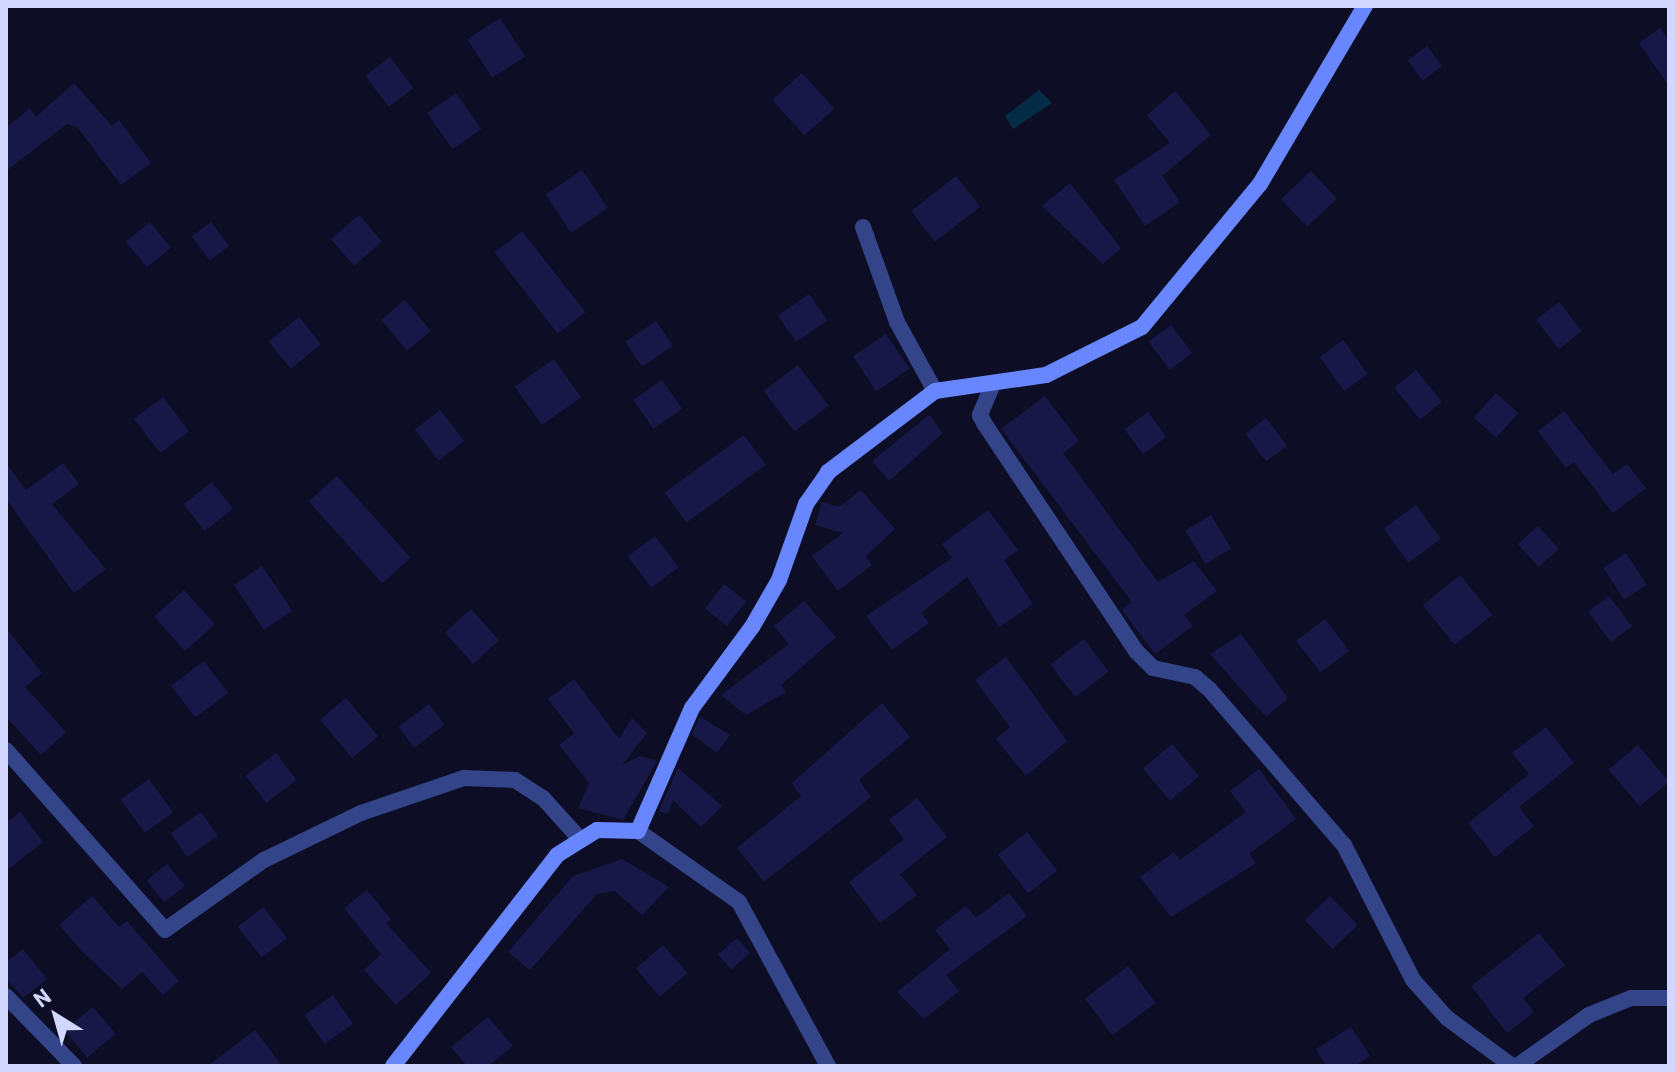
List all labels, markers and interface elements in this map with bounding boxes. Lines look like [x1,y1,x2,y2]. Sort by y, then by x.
north arrow [16,976,96,1056]
text: N [28,982,55,1012]

